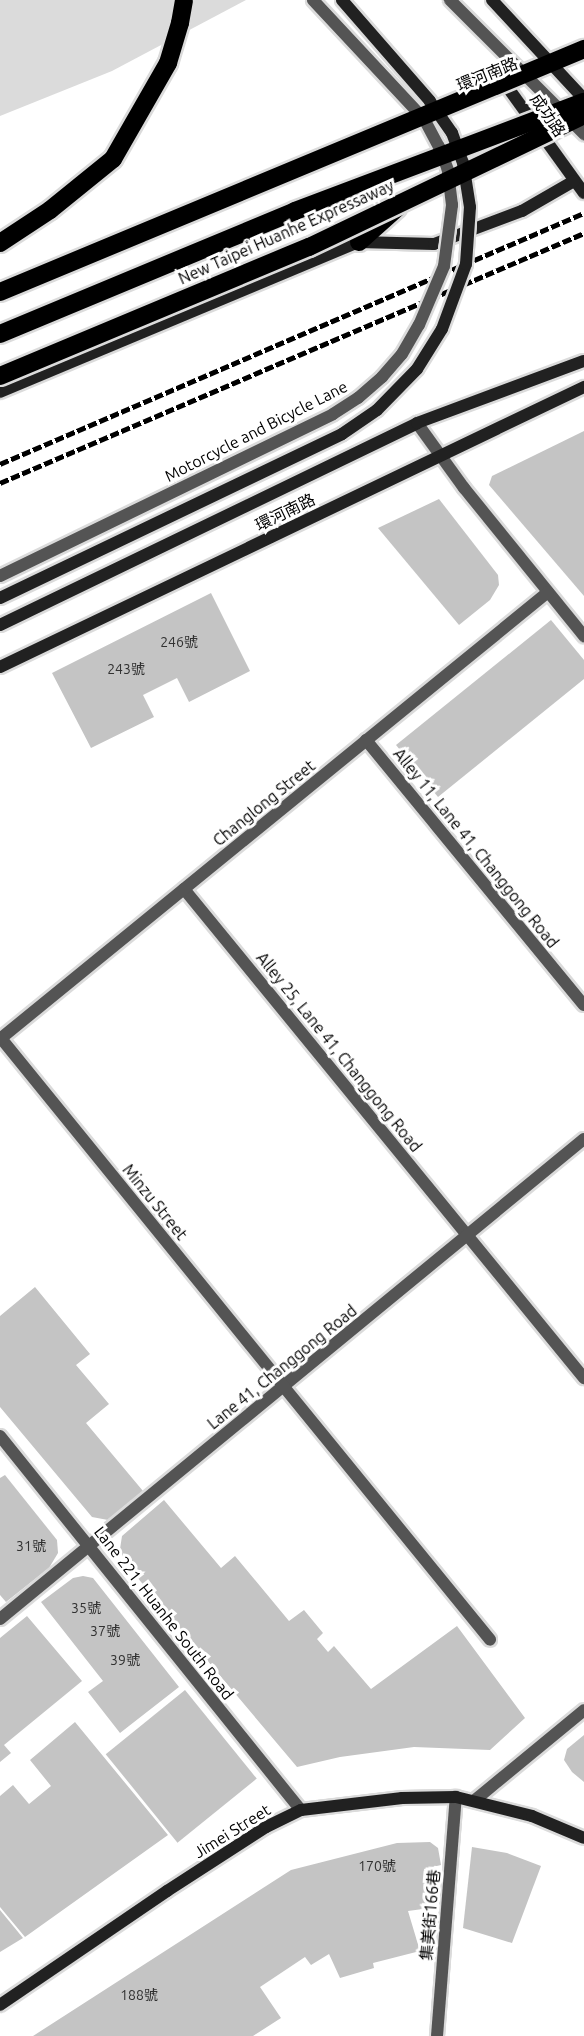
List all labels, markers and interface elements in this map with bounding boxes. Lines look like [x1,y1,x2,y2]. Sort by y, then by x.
street label: 環河南路 [454,53,520,95]
street label: 成功路 [526,90,570,140]
street label: New Taipei Huanhe Expressaway [175,176,397,288]
street label: Motorcycle and Bicycle Lane [161,376,351,486]
street label: 環河南路 [252,489,318,535]
house number: 246號 [160,634,198,650]
house number: 243號 [107,661,145,677]
street label: Alley 11, Lane 41, Changgong Road [389,744,563,952]
street label: Changlong Street [209,756,319,850]
street label: Alley 25, Lane 41, Changgong Road [252,948,426,1156]
street label: Minzu Street [119,1160,191,1244]
street label: Lane 41, Changgong Road [203,1301,361,1433]
street label: Lane 221, Huanhe South Road [90,1522,238,1704]
house number: 31號 [16,1538,46,1554]
house number: 35號 [71,1600,101,1616]
house number: 37號 [90,1623,120,1639]
house number: 39號 [110,1652,140,1668]
street label: Jimei Street [190,1800,274,1862]
house number: 170號 [358,1858,396,1874]
street label: 集美街166巷 [416,1869,444,1961]
house number: 188號 [120,1987,158,2003]

